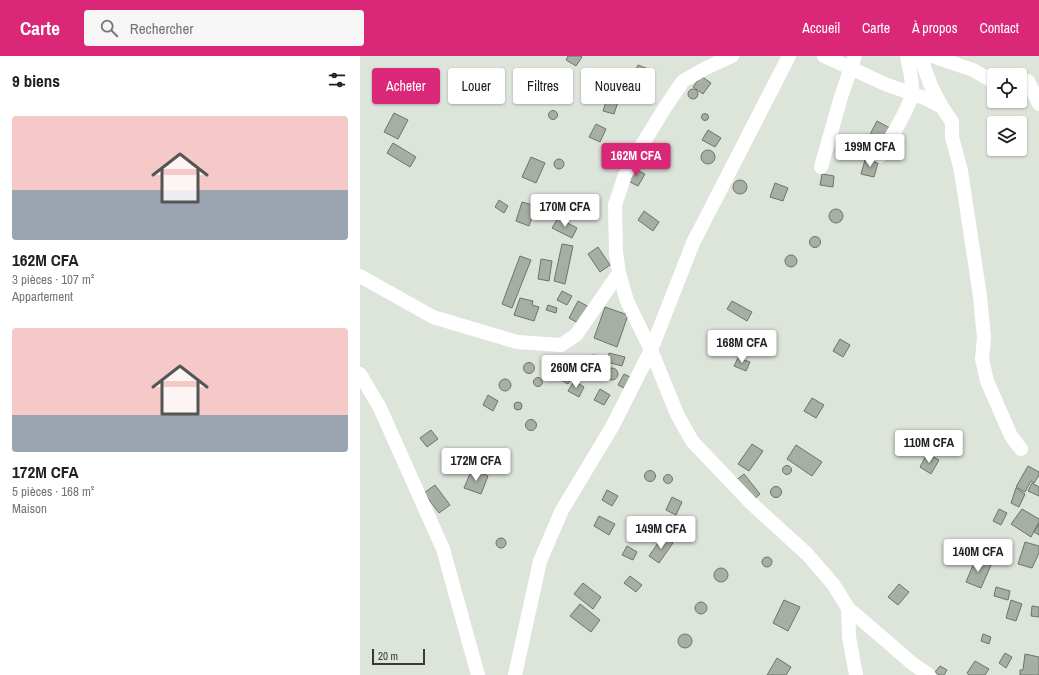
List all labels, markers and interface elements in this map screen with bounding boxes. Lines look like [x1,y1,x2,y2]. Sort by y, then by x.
search box [84,10,364,46]
text: Carte [20,15,60,41]
icon: search [98,17,120,39]
text: Rechercher [130,18,193,39]
text: Accueil [802,19,840,37]
text: Carte [862,19,890,37]
text: À propos [912,19,957,37]
text: Contact [979,19,1019,37]
chip: Acheter [372,68,440,104]
chip: Louer [448,68,505,104]
chip: Filtres [513,68,573,104]
chip: Nouveau [581,68,655,104]
map controls [987,68,1027,156]
button: locate [987,68,1027,108]
text: 9 biens [12,69,60,92]
icon: filters [326,69,348,91]
button: layers [987,116,1027,156]
pin: 199M CFA [829,134,911,168]
text: 199M CFA [845,138,895,155]
icon: home [144,142,216,214]
pin: 162M CFA [595,143,677,177]
text: 162M CFA [611,147,661,164]
pin: 170M CFA [524,194,606,228]
text: 170M CFA [540,198,590,215]
text: 162M CFA [12,248,79,271]
text: 3 pièces · 107 m² [12,271,94,288]
text: Appartement [12,288,73,305]
pin: 168M CFA [701,330,783,364]
text: 168M CFA [717,334,767,351]
icon: home [144,354,216,426]
pin: 260M CFA [535,355,617,389]
text: 260M CFA [551,359,601,376]
pin: 110M CFA [888,430,970,464]
text: 110M CFA [904,434,954,451]
pin: 172M CFA [435,448,517,482]
text: 172M CFA [451,452,501,469]
text: 172M CFA [12,460,79,483]
text: 5 pièces · 168 m² [12,483,94,500]
text: Maison [12,500,47,517]
pin: 149M CFA [620,516,702,550]
text: 149M CFA [636,520,686,537]
pin: 140M CFA [937,539,1019,573]
text: 140M CFA [953,543,1003,560]
scale bar [372,647,425,666]
text: 20 m [378,649,398,663]

